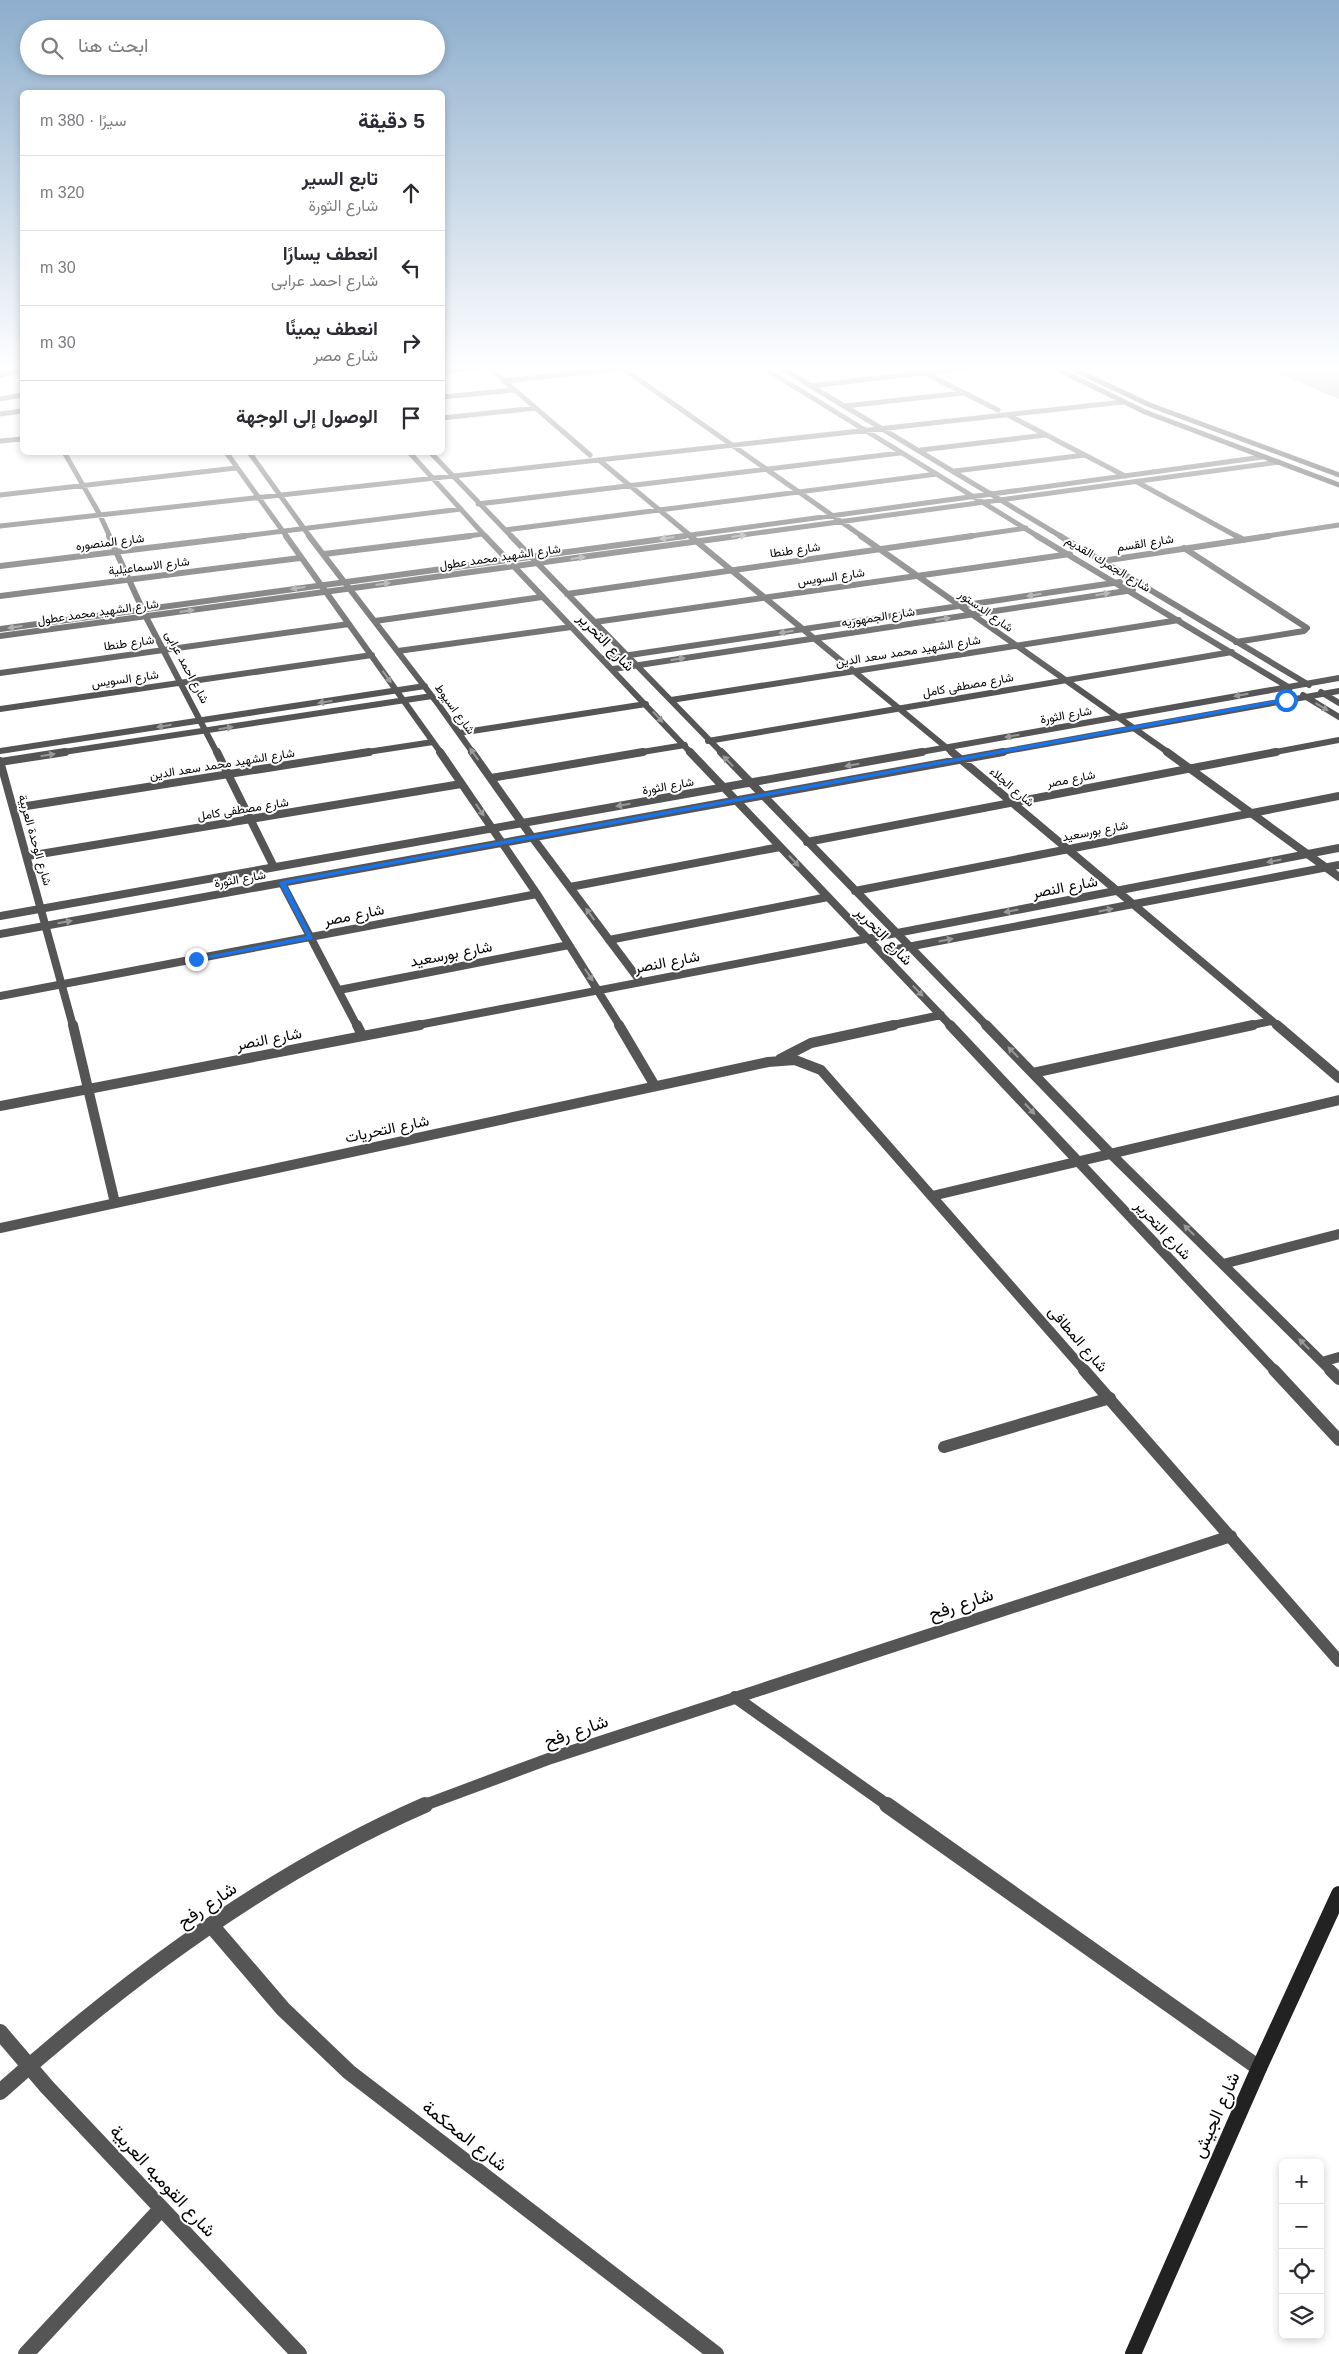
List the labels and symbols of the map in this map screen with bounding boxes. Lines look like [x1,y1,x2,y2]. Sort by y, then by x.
street label: شارع المنصوره [75,531,145,555]
one-way arrow [732,532,748,540]
street label: شارع القسم [1116,532,1175,556]
street label: شارع الجمرك القديم [1062,533,1153,597]
one-way arrow [658,534,674,542]
street label: شارع طنطا [769,540,821,562]
street label: شارع الشهيد محمد عطول [438,542,562,574]
street label: شارع الاسماعيلية [108,554,191,580]
one-way arrow [571,554,587,562]
street label: شارع السويس [796,565,866,591]
one-way arrow [375,580,391,588]
one-way arrow [289,584,305,592]
street label: شارع الدستور [954,587,1016,637]
one-way arrow [1096,590,1112,598]
one-way arrow [1025,591,1041,599]
street label: شارع الشهيد محمد عطول [36,597,160,629]
street label: شارع الجمهوريه [840,604,916,632]
one-way arrow [179,607,195,615]
street label: شارع التحرير [572,608,638,677]
one-way arrow [935,615,951,623]
one-way arrow [7,623,23,631]
street label: شارع احمد عرابى [160,628,212,707]
one-way arrow [778,628,794,636]
street label: شارع طنطا [103,633,155,655]
street label: شارع الشهيد محمد سعد الدين [835,633,982,671]
one-way arrow [671,655,687,663]
street label: شارع السويس [90,667,160,693]
one-way arrow [382,670,392,683]
street label: شارع مصطفى كامل [921,670,1015,702]
street label: شارع اسيوط [430,681,478,738]
route start [1275,689,1298,712]
one-way arrow [1232,692,1248,700]
one-way arrow [317,698,333,706]
one-way arrow [1316,702,1329,712]
street label: شارع الثورة [1039,704,1093,728]
one-way arrow [652,711,664,723]
one-way arrow [156,722,172,730]
one-way arrow [219,723,235,731]
one-way arrow [1003,733,1019,741]
street label: شارع الشهيد محمد سعد الدين [149,746,296,784]
one-way arrow [469,747,479,761]
one-way arrow [41,751,57,759]
one-way arrow [722,755,734,767]
one-way arrow [843,761,859,769]
street label: شارع الجلاء [986,764,1037,811]
street label: شارع مصر [1045,767,1097,793]
street label: شارع الثورة [641,775,695,799]
street label: شارع الوحدة العربية [13,793,55,888]
street label: شارع مصطفى كامل [196,795,290,825]
one-way arrow [615,802,631,810]
one-way arrow [475,804,485,817]
street label: شارع بورسعيد [1061,818,1129,846]
one-way arrow [788,855,800,867]
one-way arrow [1266,857,1282,865]
street label: شارع الثورة [213,868,267,892]
street label: شارع النصر [1030,872,1100,904]
street label: شارع مصر [321,900,386,932]
street label: شارع التحرير [850,902,916,971]
one-way arrow [1099,905,1115,913]
one-way arrow [1004,907,1019,915]
one-way arrow [584,908,595,921]
one-way arrow [58,918,74,926]
one-way arrow [939,936,954,944]
street label: شارع بورسعيد [408,937,494,973]
street label: شارع النصر [632,947,702,979]
route end [185,948,208,971]
one-way arrow [584,968,594,982]
one-way arrow [912,985,924,997]
street label: شارع النصر [234,1024,304,1056]
one-way arrow [1007,1047,1019,1059]
one-way arrow [1024,1102,1036,1114]
street label: شارع التحريات [343,1111,431,1149]
street label: شارع التحرير [1129,1196,1195,1265]
one-way arrow [1183,1225,1195,1237]
street label: شارع المطافى [1043,1302,1112,1377]
one-way arrow [1299,1339,1311,1351]
street label: شارع رفح [926,1584,996,1626]
street label: شارع رفح [541,1711,611,1753]
street label: شارع رفح [174,1878,241,1934]
street label: شارع الجيش [1188,2069,1246,2162]
street label: شارع المحكمة [417,2097,511,2177]
street label: شارع القوميه العربية [105,2121,220,2242]

